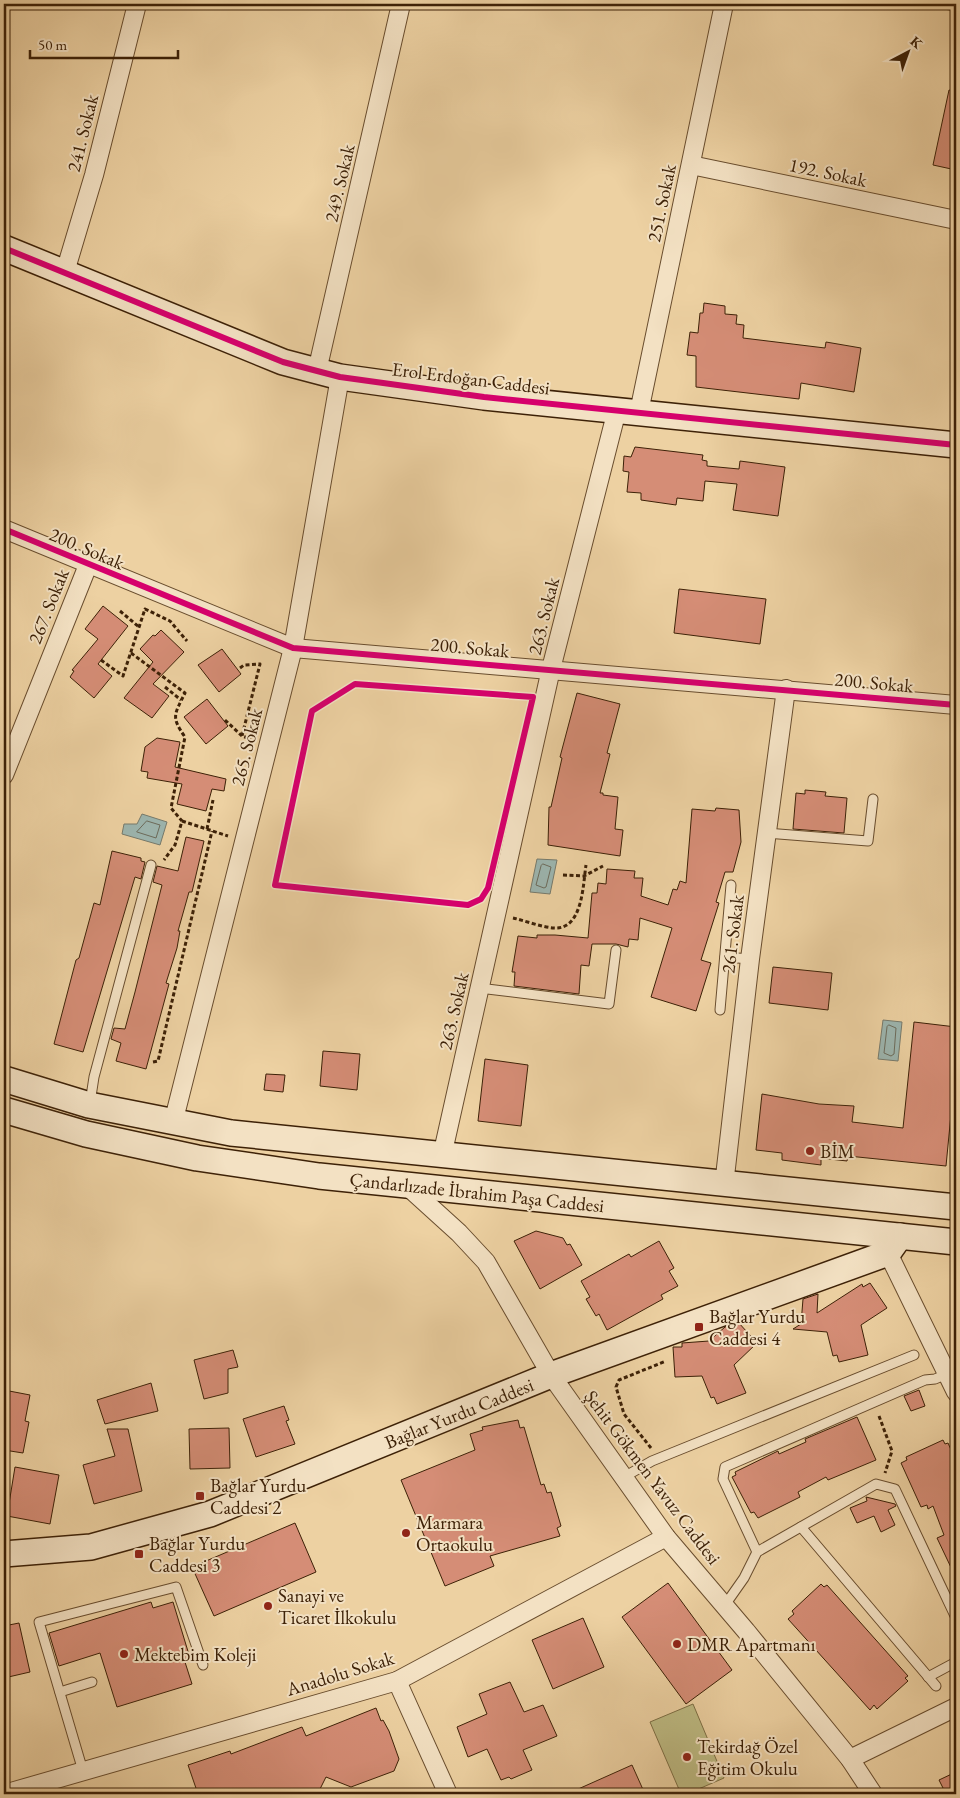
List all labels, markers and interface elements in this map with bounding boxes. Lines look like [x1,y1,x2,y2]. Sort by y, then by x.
scale bar [30,28,178,60]
north arrow [882,28,932,78]
text: K [907,32,927,53]
text: 50 m [38,35,67,54]
street label: 241. Sokak [61,91,104,174]
street label: 249. Sokak [318,141,361,224]
street label: 192. Sokak [787,152,870,193]
street label: 251. Sokak [641,161,682,244]
street label: Erol Erdoğan Caddesi [391,356,552,401]
street label: 200. Sokak [46,522,129,576]
street label: 267. Sokak [22,564,75,647]
street label: 263. Sokak [522,574,565,657]
street label: 200. Sokak [430,632,511,663]
street label: 200. Sokak [834,667,915,698]
street label: 265. Sokak [225,705,268,788]
street label: 261. Sokak [715,892,750,975]
street label: 263. Sokak [432,969,475,1052]
place label: BİM [820,1139,855,1164]
marker: BİM [804,1145,816,1157]
street label: Çandarlızade İbrahim Paşa Caddesi [348,1167,606,1218]
place label: Bağlar Yurdu Caddesi 4 [709,1304,805,1351]
marker: Bağlar Yurdu Caddesi 4 [693,1321,705,1333]
street label: Bağlar Yurdu Caddesi [381,1372,538,1455]
street label: Şehit Gökmen Yavuz Caddesi [579,1385,727,1570]
place label: Bağlar Yurdu Caddesi 2 [210,1473,306,1520]
marker: Bağlar Yurdu Caddesi 2 [194,1490,206,1502]
place label: Marmara Ortaokulu [416,1510,493,1557]
marker: Marmara Ortaokulu [400,1527,412,1539]
place label: Bağlar Yurdu Caddesi 3 [149,1531,245,1578]
marker: Bağlar Yurdu Caddesi 3 [133,1548,145,1560]
place label: Sanayi ve Ticaret İlkokulu [278,1583,396,1630]
marker: Sanayi ve Ticaret İlkokulu [262,1600,274,1612]
place label: DMR Apartmanı [687,1632,816,1657]
marker: DMR Apartmanı [671,1638,683,1650]
place label: Mektebim Koleji [134,1642,257,1667]
street label: Anadolu Sokak [282,1645,398,1702]
marker: Mektebim Koleji [118,1648,130,1660]
place label: Tekirdağ Özel Eğitim Okulu [697,1734,798,1781]
marker: Tekirdağ Özel Eğitim Okulu [681,1751,693,1763]

